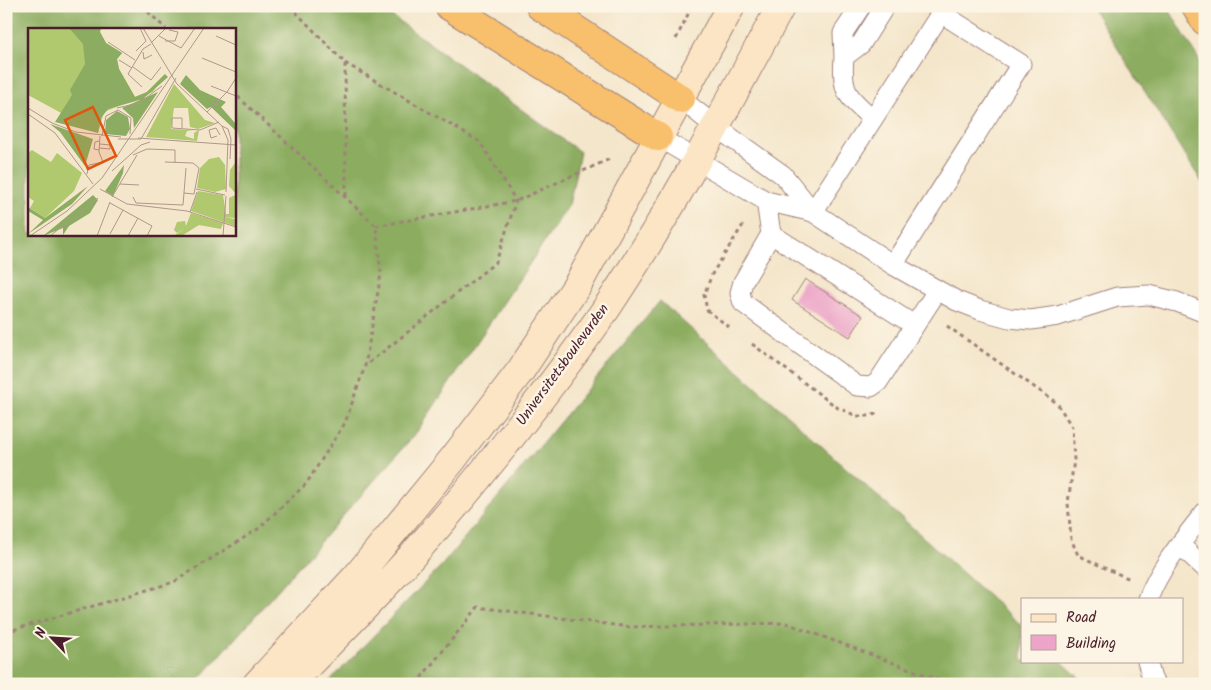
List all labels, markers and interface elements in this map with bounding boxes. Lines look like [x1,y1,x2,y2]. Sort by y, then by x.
inset map [28,28,235,235]
street label: Universitetsboulevarden [510,299,616,431]
legend [1021,598,1184,662]
text: Road [1066,606,1097,630]
north arrow [28,612,78,662]
text: N [29,624,53,642]
text: Building [1066,632,1116,656]

